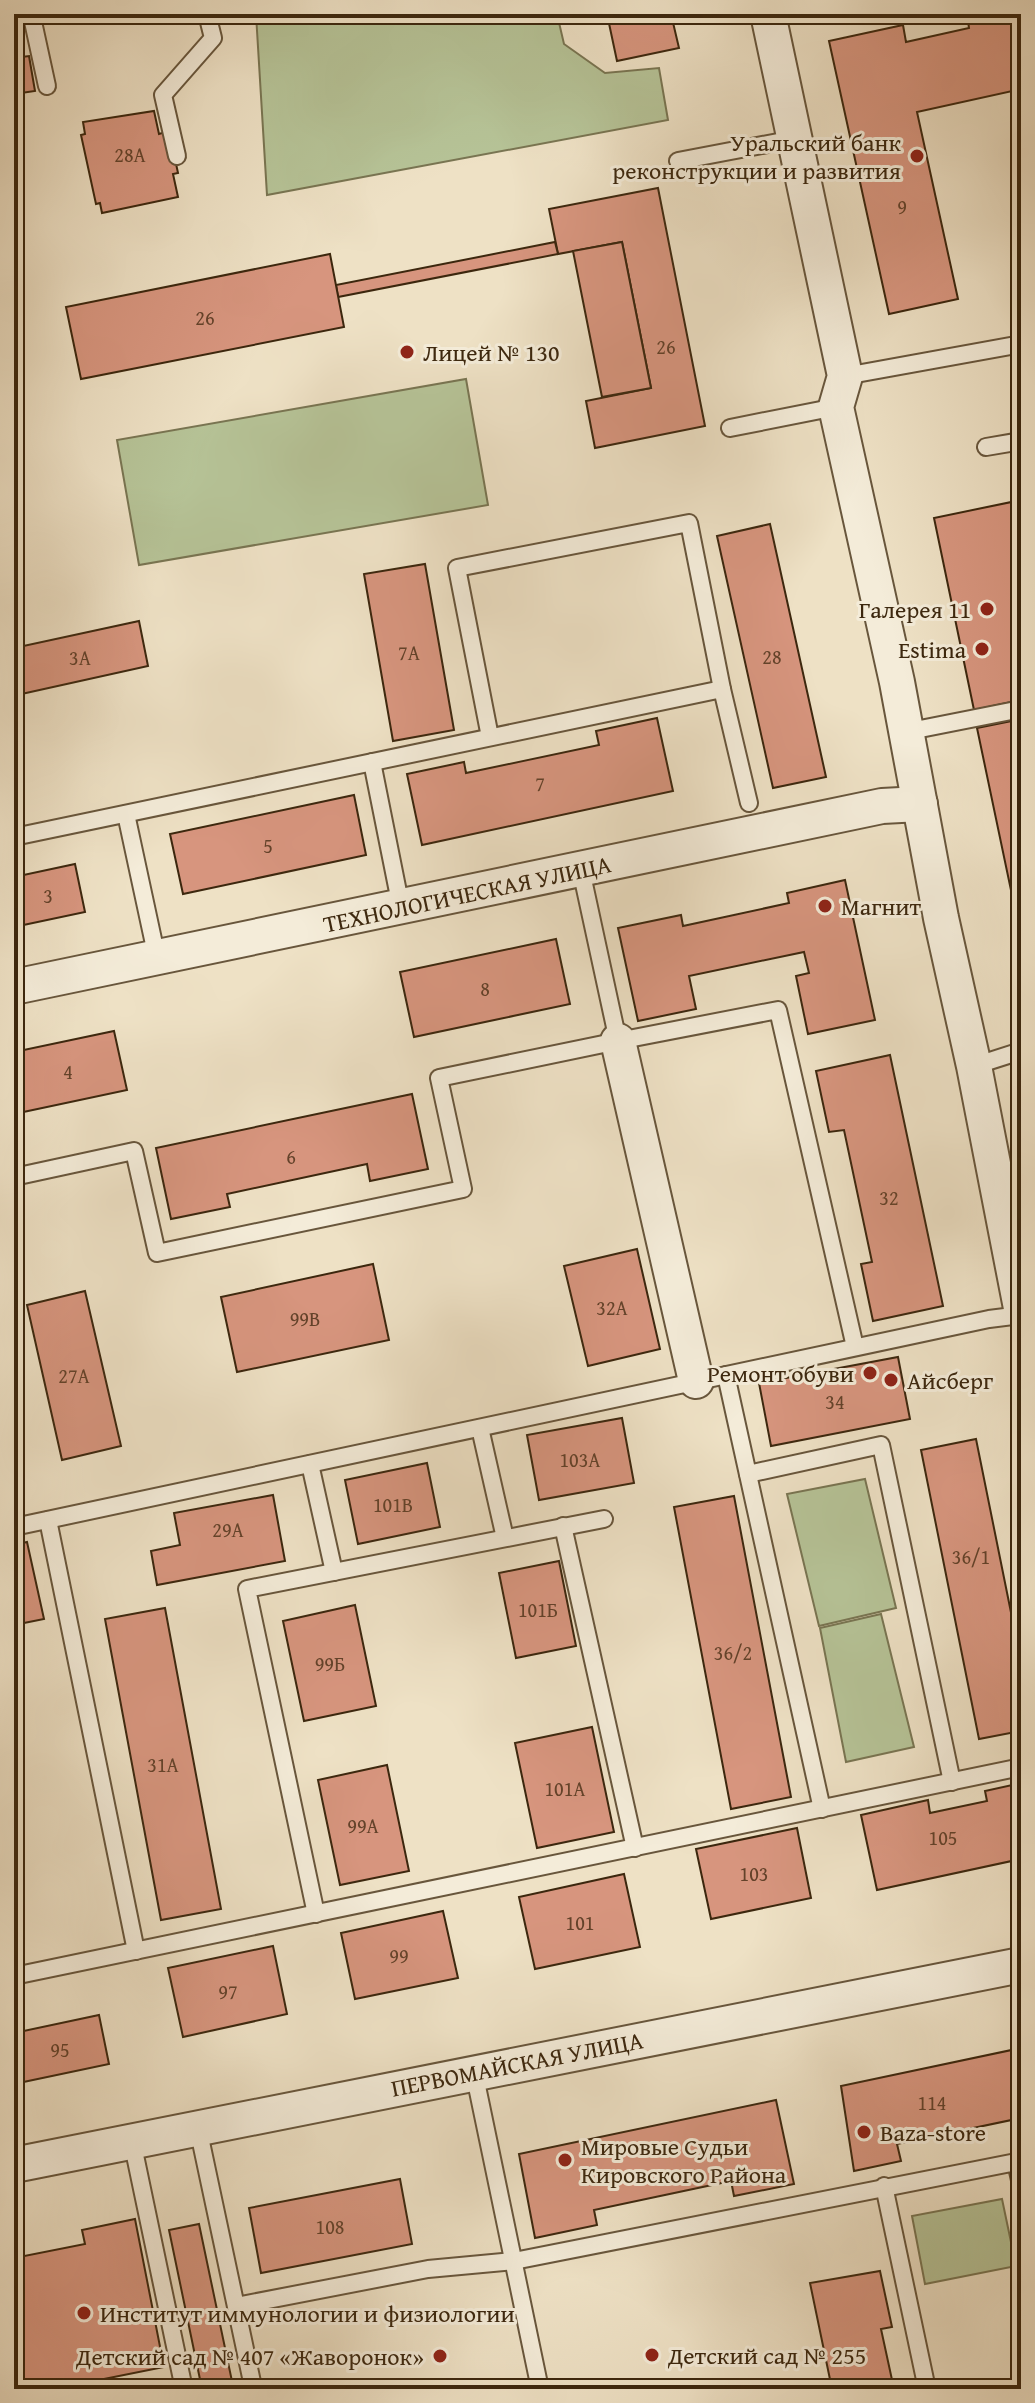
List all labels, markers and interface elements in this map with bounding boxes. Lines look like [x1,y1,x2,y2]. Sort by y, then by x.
place label: Уральский банк реконструкции и развития [612,125,901,188]
house number: 28А [114,140,146,169]
marker: Уральский банк реконструкции и развития [908,147,926,165]
house number: 9 [897,192,907,221]
house number: 26 [195,303,215,332]
house number: 26 [656,332,676,361]
place label: Лицей № 130 [423,335,560,370]
marker: Лицей № 130 [398,343,416,361]
place label: Галерея 11 [859,592,971,627]
marker: Галерея 11 [978,600,996,618]
place label: Estima [898,632,967,667]
house number: 7А [398,638,420,667]
marker: Estima [973,640,991,658]
house number: 28 [762,642,782,671]
house number: 3А [69,643,91,672]
house number: 7 [535,769,545,798]
house number: 5 [263,831,273,860]
street label: ТЕХНОЛОГИЧЕСКАЯ УЛИЦА [320,846,614,942]
house number: 3 [43,881,53,910]
place label: Магнит [841,889,922,924]
marker: Магнит [816,897,834,915]
house number: 8 [480,974,490,1003]
house number: 4 [63,1057,73,1086]
house number: 6 [286,1142,296,1171]
house number: 32 [879,1183,899,1212]
house number: 32А [596,1293,628,1322]
house number: 99В [290,1304,320,1333]
place label: Ремонт обуви [707,1356,854,1391]
house number: 27А [58,1361,90,1390]
place label: Айсберг [907,1363,993,1398]
marker: Ремонт обуви [861,1364,879,1382]
marker: Айсберг [882,1371,900,1389]
house number: 34 [825,1387,845,1416]
house number: 103А [559,1445,601,1474]
house number: 101В [373,1490,413,1519]
house number: 29А [212,1515,244,1544]
house number: 36/1 [952,1542,990,1571]
house number: 101Б [518,1595,558,1624]
house number: 36/2 [714,1638,752,1667]
house number: 99Б [315,1649,345,1678]
house number: 31А [147,1750,179,1779]
house number: 101А [544,1774,586,1803]
house number: 99А [347,1811,379,1840]
house number: 105 [929,1823,957,1852]
house number: 103 [740,1859,768,1888]
house number: 101 [566,1908,594,1937]
house number: 99 [389,1941,409,1970]
house number: 97 [218,1977,238,2006]
street label: ПЕРВОМАЙСКАЯ УЛИЦА [388,2022,646,2106]
house number: 95 [50,2035,70,2064]
house number: 114 [918,2088,946,2117]
place label: Baza-store [880,2115,986,2150]
marker: Baza-store [855,2123,873,2141]
place label: Мировые Судьи Кировского Района [581,2129,787,2192]
marker: Мировые Судьи Кировского Района [556,2151,574,2169]
house number: 108 [316,2212,344,2241]
place label: Институт иммунологии и физиологии [100,2296,515,2331]
marker: Институт иммунологии и физиологии [75,2304,93,2322]
place label: Детский сад № 255 [667,2338,866,2373]
place label: Детский сад № 407 «Жаворонок» [75,2339,424,2374]
marker: Детский сад № 255 [643,2346,661,2364]
marker: Детский сад № 407 «Жаворонок» [431,2347,449,2365]

